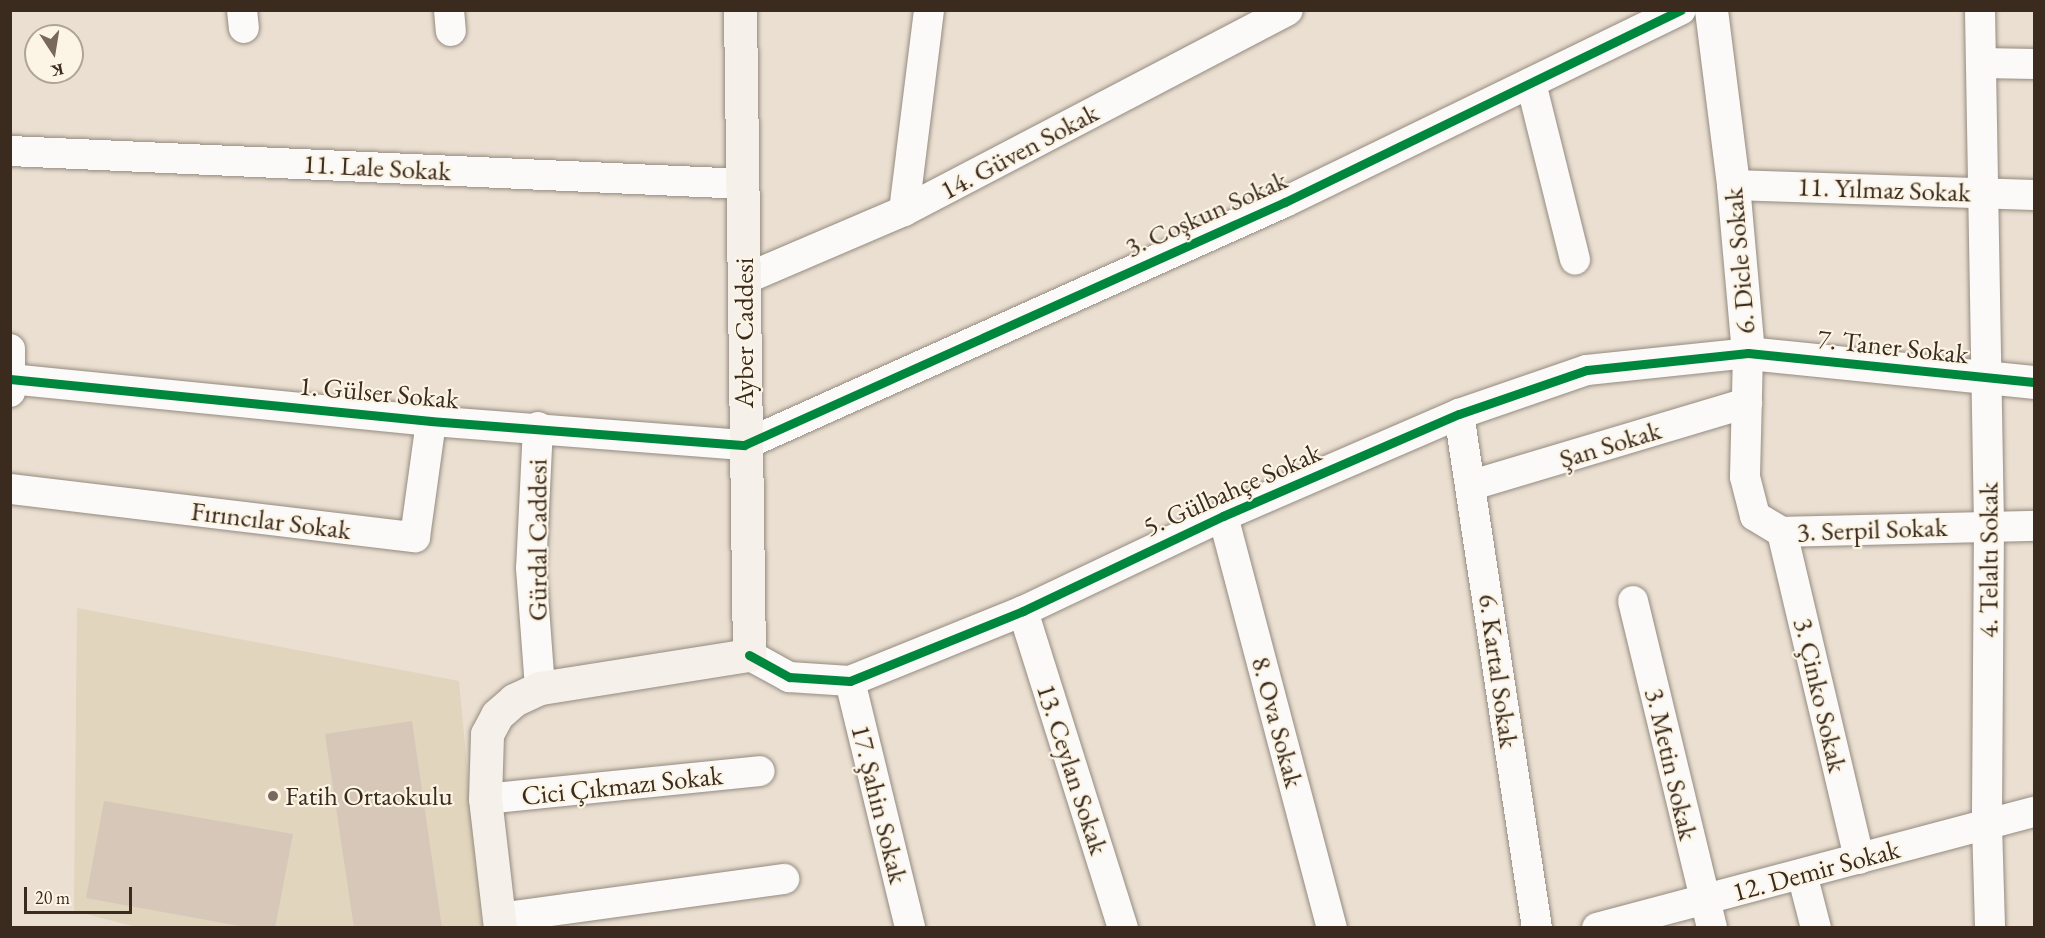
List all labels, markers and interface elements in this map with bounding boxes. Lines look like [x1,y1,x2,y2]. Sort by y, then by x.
north arrow [24,24,84,84]
text: K [49,59,66,82]
street label: 14. Güven Sokak [934,96,1104,206]
street label: 11. Lale Sokak [302,147,452,187]
street label: 3. Coşkun Sokak [1120,163,1292,263]
street label: 11. Yılmaz Sokak [1797,170,1971,208]
street label: 6. Dicle Sokak [1716,187,1762,335]
street label: Ayber Caddesi [728,258,760,408]
street label: 7. Taner Sokak [1816,322,1970,370]
street label: 1. Gülser Sokak [298,369,460,415]
street label: Şan Sokak [1555,413,1665,475]
street label: 5. Gülbahçe Sokak [1138,435,1326,543]
street label: Gürdal Caddesi [521,459,553,621]
street label: 4. Telaltı Sokak [1972,482,2004,638]
street label: Fırıncılar Sokak [189,494,353,546]
street label: 3. Serpil Sokak [1796,510,1948,548]
street label: 6. Kartal Sokak [1472,592,1526,750]
street label: 3. Çinko Sokak [1787,615,1855,775]
street label: 8. Ova Sokak [1245,653,1311,791]
street label: 13. Ceylan Sokak [1030,680,1116,858]
street label: 3. Metin Sokak [1639,685,1705,843]
street label: 17. Şahin Sokak [845,721,915,887]
street label: Cici Çıkmazı Sokak [520,758,724,812]
place label: Fatih Ortaokulu [285,780,453,812]
marker: Fatih Ortaokulu [266,789,280,803]
street label: 12. Demir Sokak [1729,832,1903,908]
scale bar [27,875,135,913]
text: 20 m [35,886,70,909]

